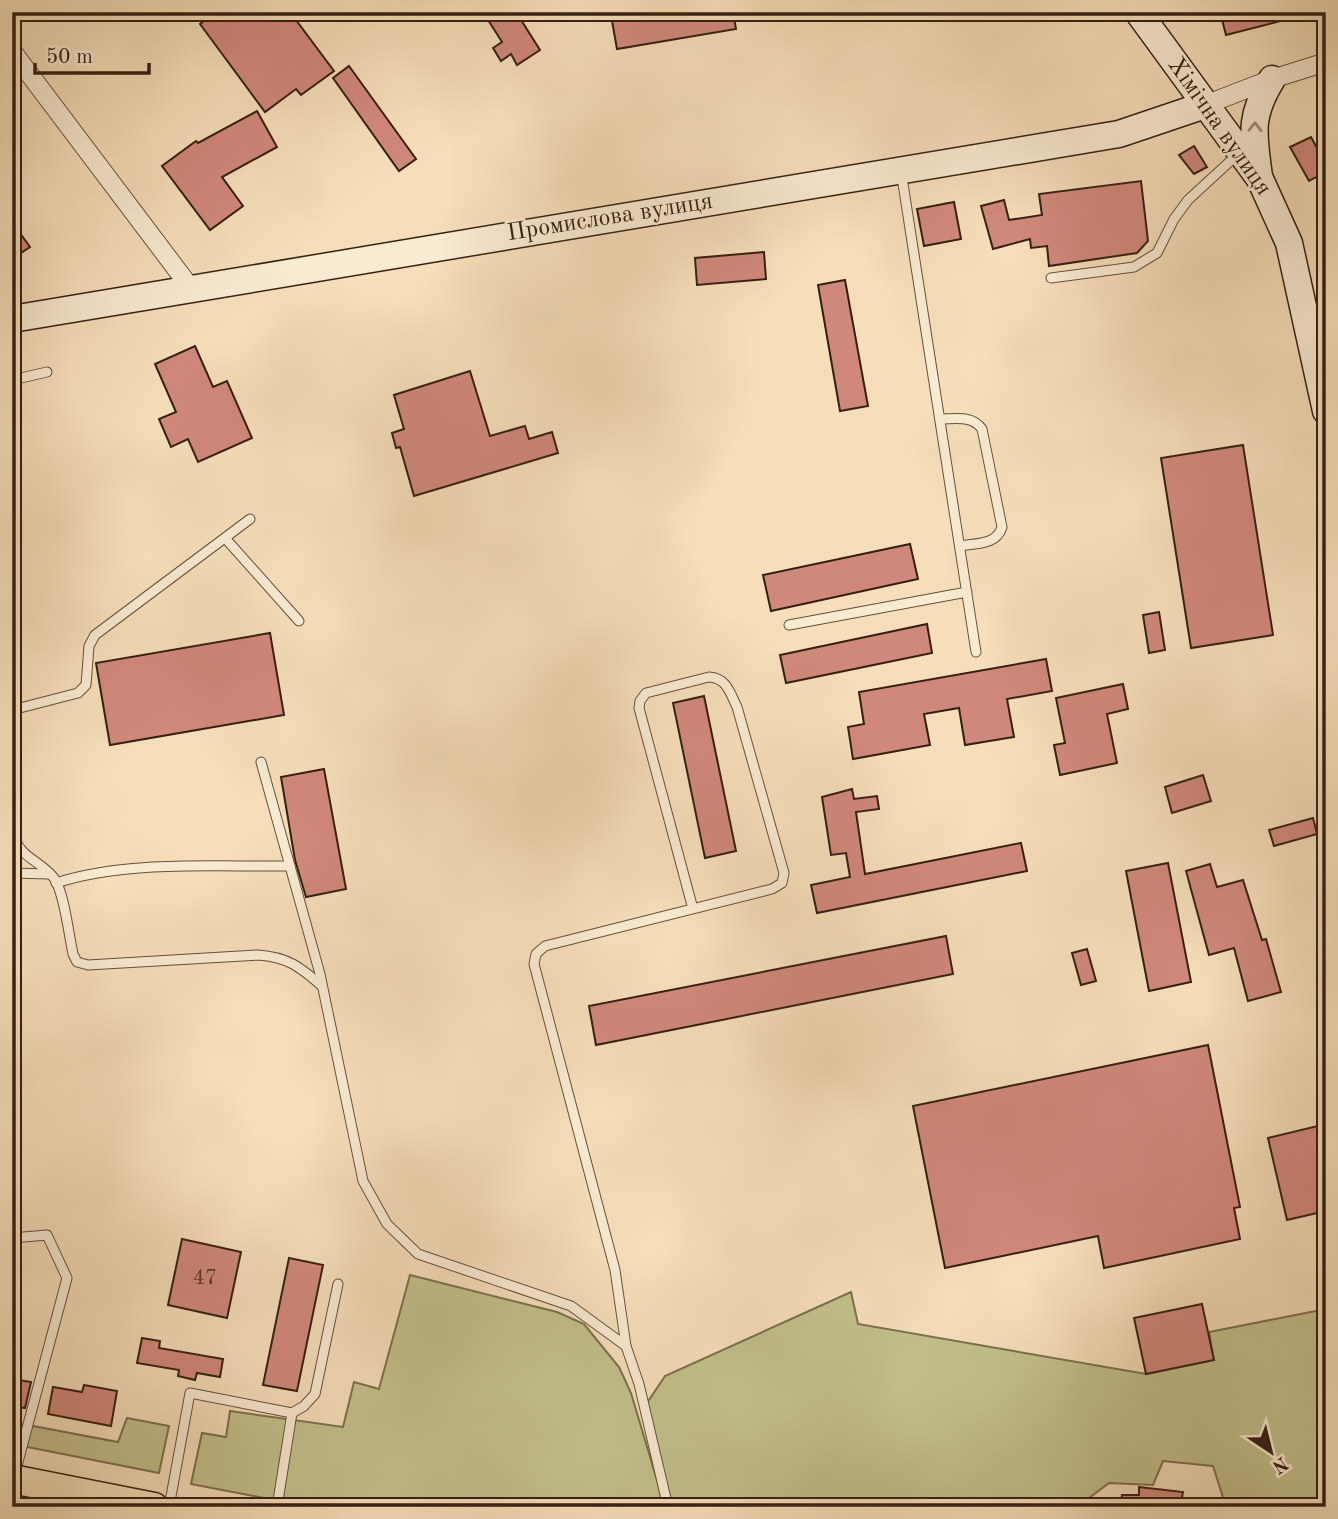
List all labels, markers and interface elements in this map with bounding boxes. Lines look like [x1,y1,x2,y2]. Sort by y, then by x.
scale bar [35,32,149,76]
text: 50 m [46,47,93,68]
street label: Хімічна вулиця [1163,54,1275,200]
one-way arrow [1247,121,1262,132]
street label: Промислова вулиця [505,190,715,246]
house number: 47 [193,1268,217,1289]
north arrow [1236,1418,1306,1488]
text: N [1268,1452,1291,1476]

